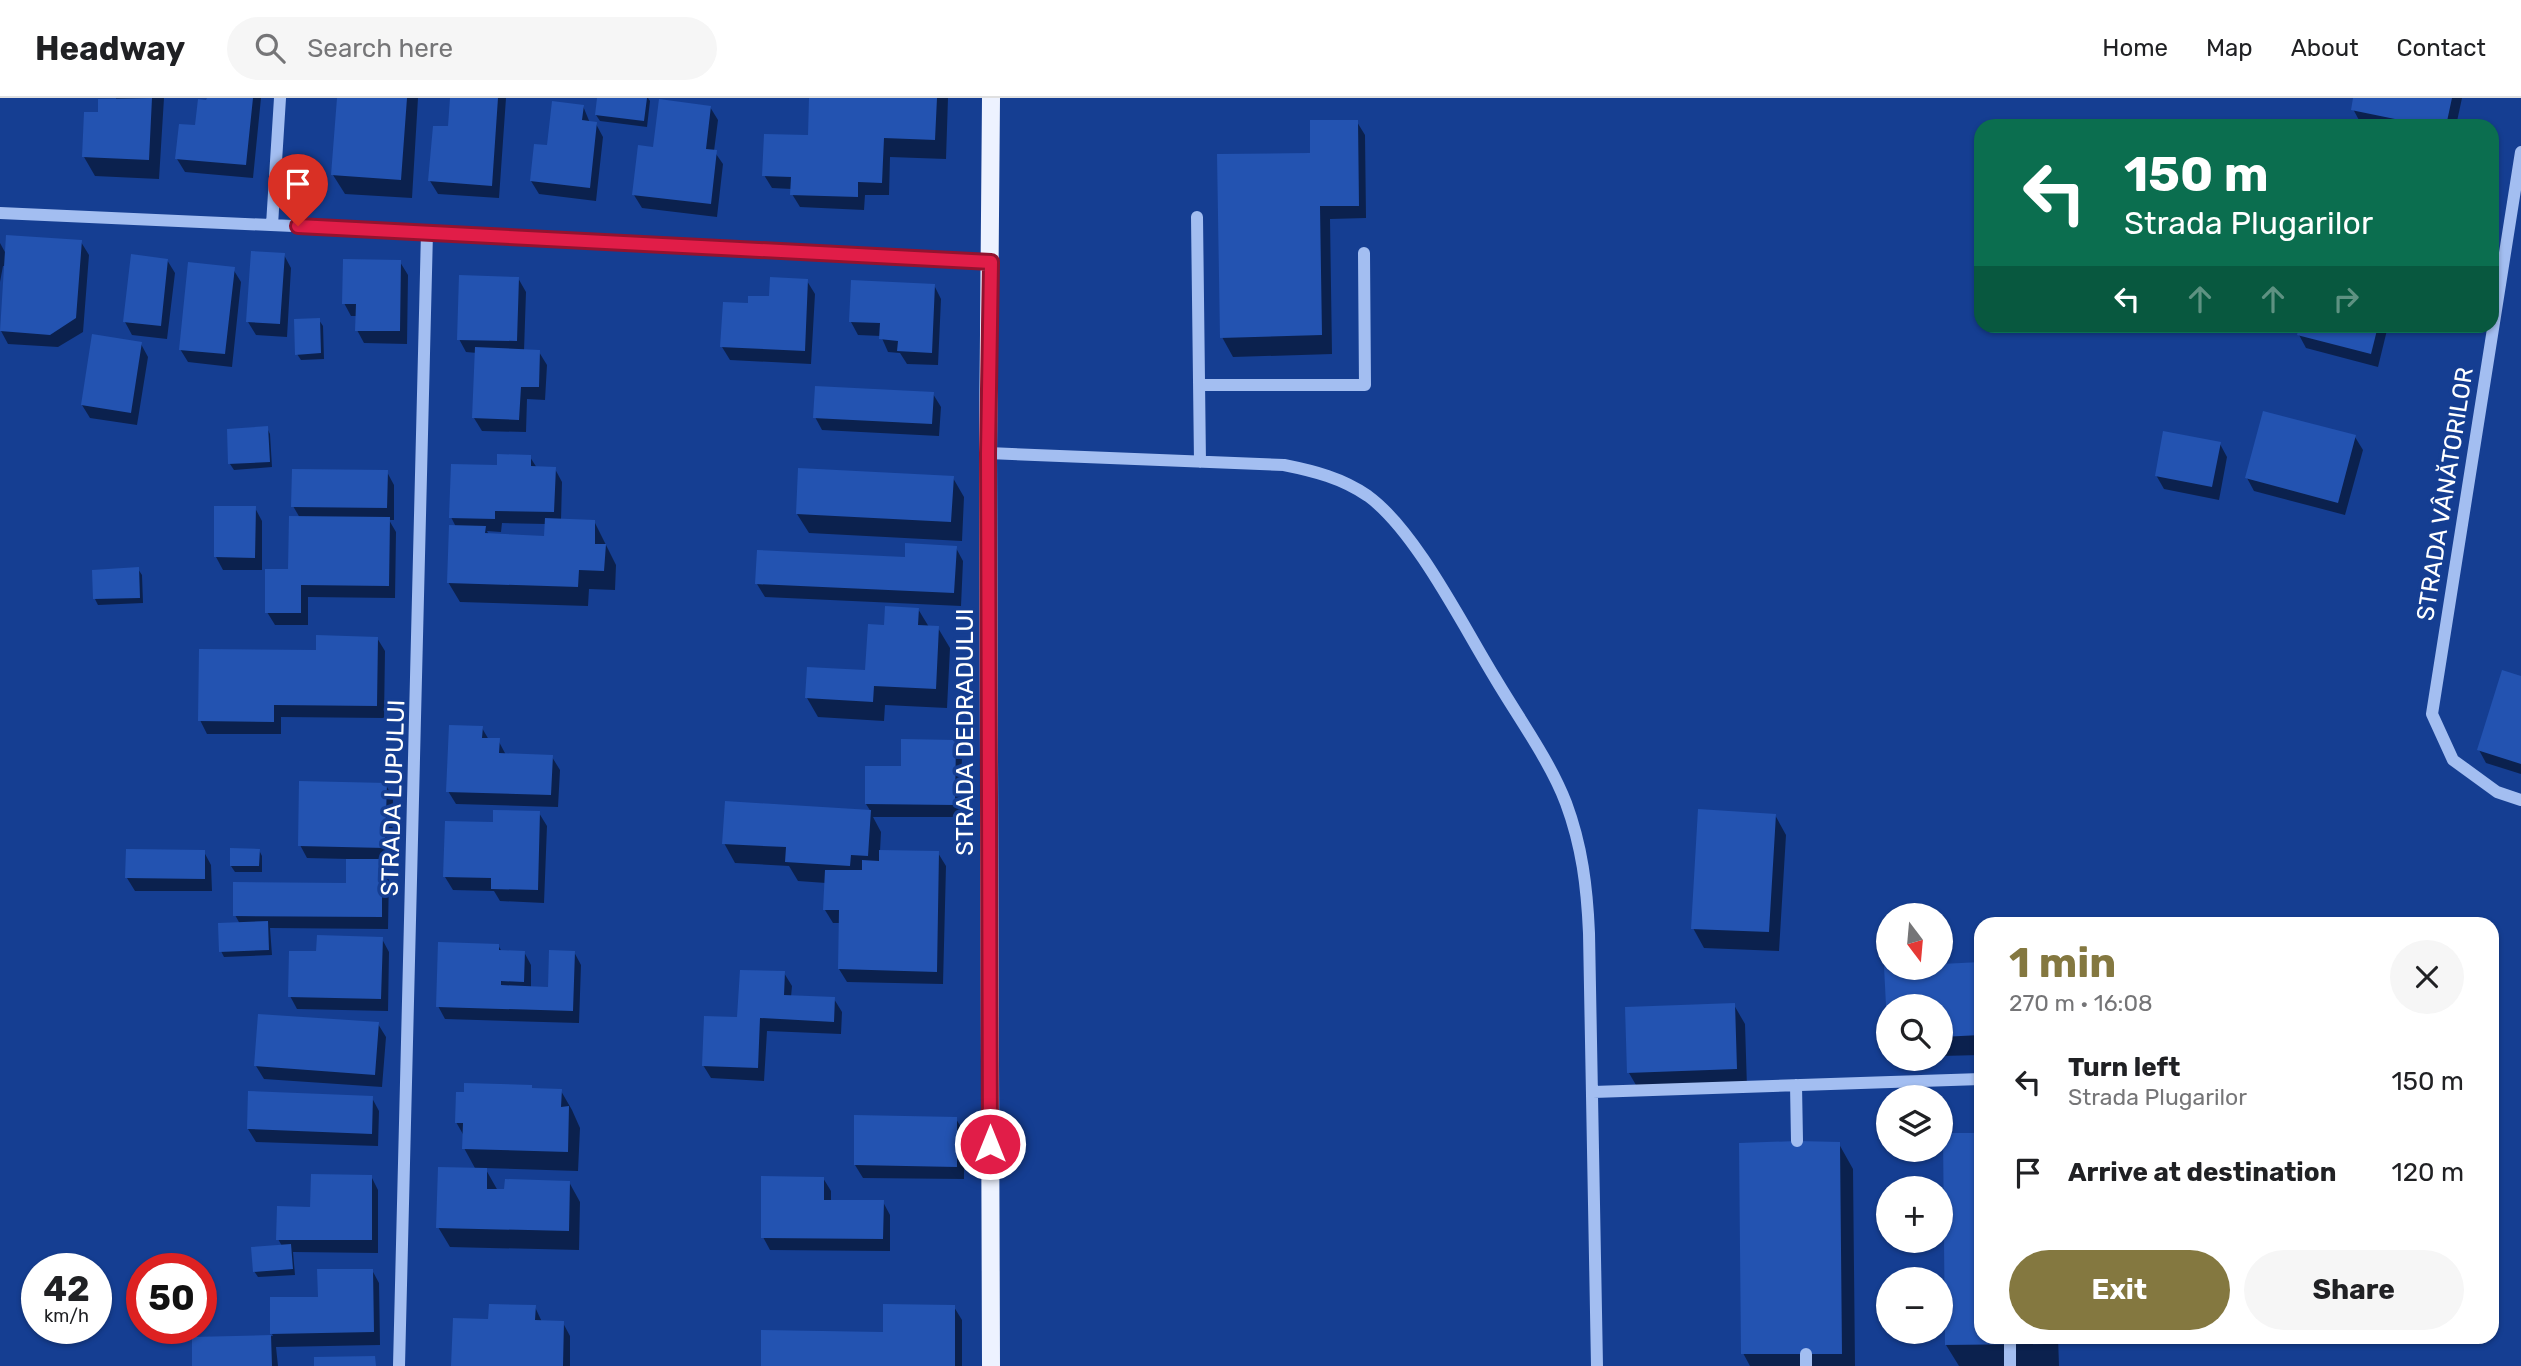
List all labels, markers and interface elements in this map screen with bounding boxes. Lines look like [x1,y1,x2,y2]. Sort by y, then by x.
search box [227,17,717,80]
text: Headway [35,29,185,68]
icon: search [251,29,289,67]
text: Search here [307,33,453,64]
text: Home [2102,34,2168,62]
text: Map [2206,34,2253,62]
text: About [2291,34,2359,62]
text: Contact [2397,34,2486,62]
text: 150 m [2124,145,2269,203]
icon: left [2009,147,2100,238]
pin [268,154,328,226]
icon: arrive [279,165,317,203]
text: Strada Plugarilor [2124,204,2373,242]
icon: left [2108,280,2146,318]
icon: ahead [2181,280,2219,318]
icon: ahead [2254,280,2292,318]
icon: right [2327,280,2365,318]
street label: STRADA VÂNĂTORILOR [2411,365,2479,623]
street label: STRADA DEDRADULUI [951,608,979,856]
street label: STRADA LUPULUI [376,699,410,897]
north arrow [1876,903,1953,980]
map controls [1876,903,1953,1344]
text: 1 min [2009,938,2116,988]
button: close [2390,940,2464,1014]
text: 270 m · 16:08 [2009,989,2153,1017]
button: search [1876,994,1953,1071]
text: Turn left [2068,1052,2180,1083]
icon: left [2009,1063,2047,1101]
text: 150 m [2391,1066,2464,1097]
text: Strada Plugarilor [2068,1083,2247,1111]
button: layers [1876,1085,1953,1162]
position arrow [953,1107,1027,1181]
icon: arrive [2009,1154,2047,1192]
text: Arrive at destination [2068,1157,2336,1188]
text: 120 m [2392,1157,2464,1188]
button: + [1876,1176,1953,1253]
button: Exit [2009,1250,2230,1330]
button: Share [2244,1250,2464,1330]
speed limit sign: 50 [126,1253,217,1344]
button: − [1876,1267,1953,1344]
text: 42 [43,1268,90,1310]
text: km/h [44,1305,89,1327]

